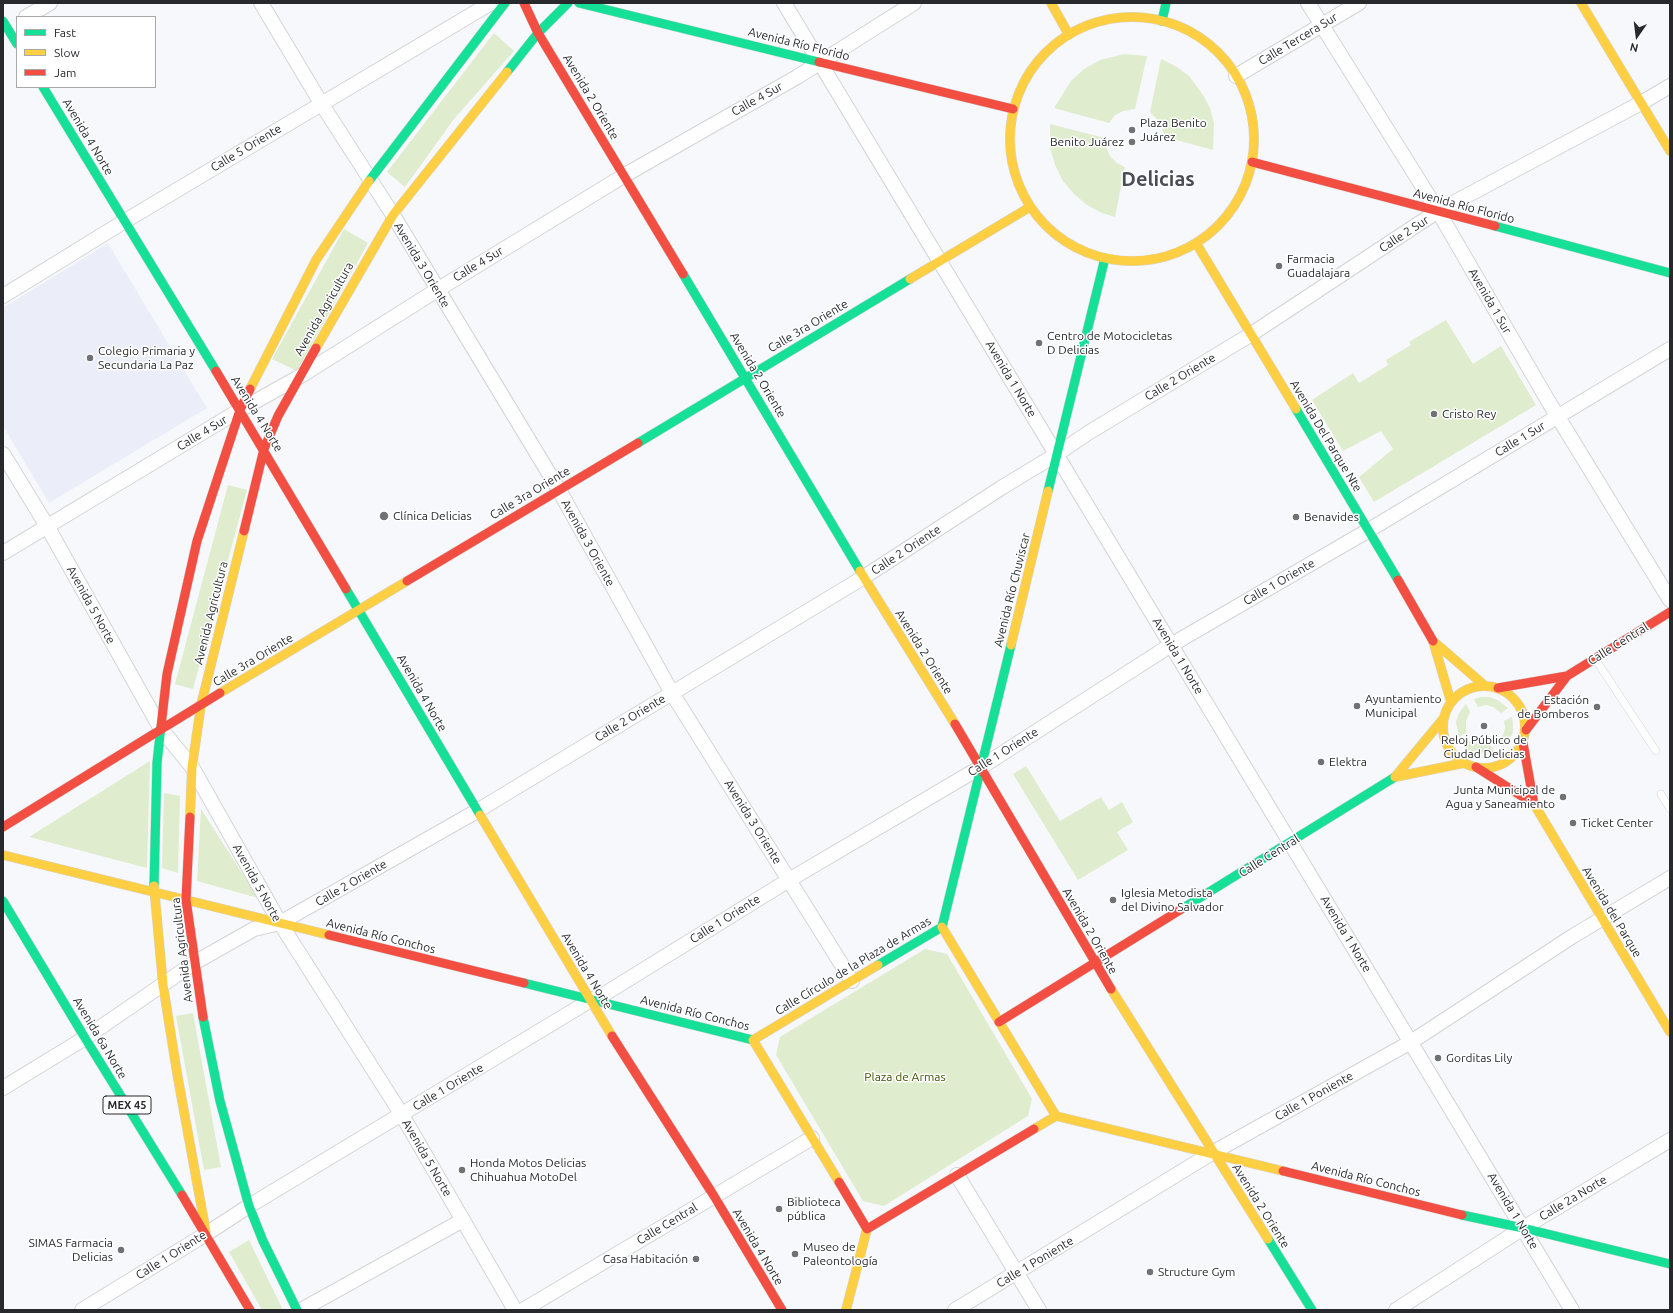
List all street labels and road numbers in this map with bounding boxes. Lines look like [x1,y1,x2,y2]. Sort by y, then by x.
street label: Calle Tercera Sur [1256,10,1340,68]
street label: Avenida Río Florido [747,24,851,64]
street label: Avenida 2 Oriente [560,52,622,142]
street label: Calle 4 Sur [729,79,785,119]
street label: Avenida 4 Norte [59,96,117,178]
street label: Calle 5 Oriente [208,121,284,175]
street label: Avenida Río Florido [1412,186,1516,226]
street label: Calle 2 Sur [1376,213,1432,255]
street label: Avenida 3 Oriente [391,220,453,310]
street label: Calle 4 Sur [450,243,506,285]
street label: Avenida Agricultura [291,260,357,358]
street label: Avenida 1 Sur [1466,266,1514,336]
street label: Calle 3ra Oriente [765,296,851,356]
street label: Avenida 2 Oriente [727,330,789,420]
street label: Avenida 1 Norte [982,338,1040,420]
street label: Calle 2 Oriente [1142,350,1218,404]
street label: Avenida 4 Norte [228,373,286,455]
street label: Avenida Del Parque Nte [1287,378,1365,494]
street label: Calle 4 Sur [174,412,230,454]
street label: Calle 1 Sur [1492,418,1548,460]
street label: Calle 3ra Oriente [487,463,573,523]
street label: Avenida 3 Oriente [558,497,618,589]
street label: Calle 2 Oriente [868,522,944,578]
street label: Avenida Río Chuviscar [991,531,1033,649]
street label: Calle 1 Oriente [1241,556,1317,608]
street label: Avenida Agricultura [191,560,231,666]
street label: Avenida 5 Norte [64,564,118,646]
street label: Avenida 2 Oriente [892,607,956,697]
street label: Avenida 1 Norte [1149,615,1207,697]
street label: Calle Central [1585,620,1651,668]
street label: Calle 3ra Oriente [210,630,296,690]
street label: Avenida 4 Norte [394,652,450,734]
street label: Calle 2 Oriente [592,691,668,745]
street label: Calle 1 Oriente [965,725,1041,779]
street label: Avenida 3 Oriente [721,777,785,867]
street label: Calle Central [1236,832,1302,880]
street label: Avenida 5 Norte [230,842,284,924]
street label: Calle 2 Oriente [313,857,389,909]
street label: Avenida del Parque [1579,864,1645,960]
street label: Avenida 2 Oriente [1060,885,1120,977]
street label: Calle 1 Oriente [687,892,763,946]
street label: Avenida 1 Norte [1317,893,1375,975]
street label: Avenida Agricultura [168,897,196,1003]
street label: Calle Círculo de la Plaza de Armas [772,914,934,1018]
street label: Avenida Río Conchos [325,915,437,957]
street label: Avenida 4 Norte [558,930,616,1012]
street label: Avenida Río Conchos [639,992,751,1034]
street label: Avenida 6a Norte [70,994,130,1082]
street label: Calle 1 Oriente [410,1060,486,1114]
street label: Calle 1 Poniente [1272,1069,1356,1123]
road number: MEX 45 [103,1096,151,1114]
street label: Avenida 5 Norte [399,1117,455,1199]
street label: Avenida Río Conchos [1310,1158,1422,1200]
street label: Avenida 2 Oriente [1229,1161,1293,1251]
street label: Avenida 1 Norte [1484,1170,1542,1252]
street label: Calle 2a Norte [1537,1172,1609,1224]
street label: Calle Central [634,1200,700,1248]
street label: Avenida 4 Norte [729,1206,787,1288]
street label: Calle 1 Oriente [133,1228,209,1282]
street label: Calle 1 Poniente [994,1233,1076,1291]

